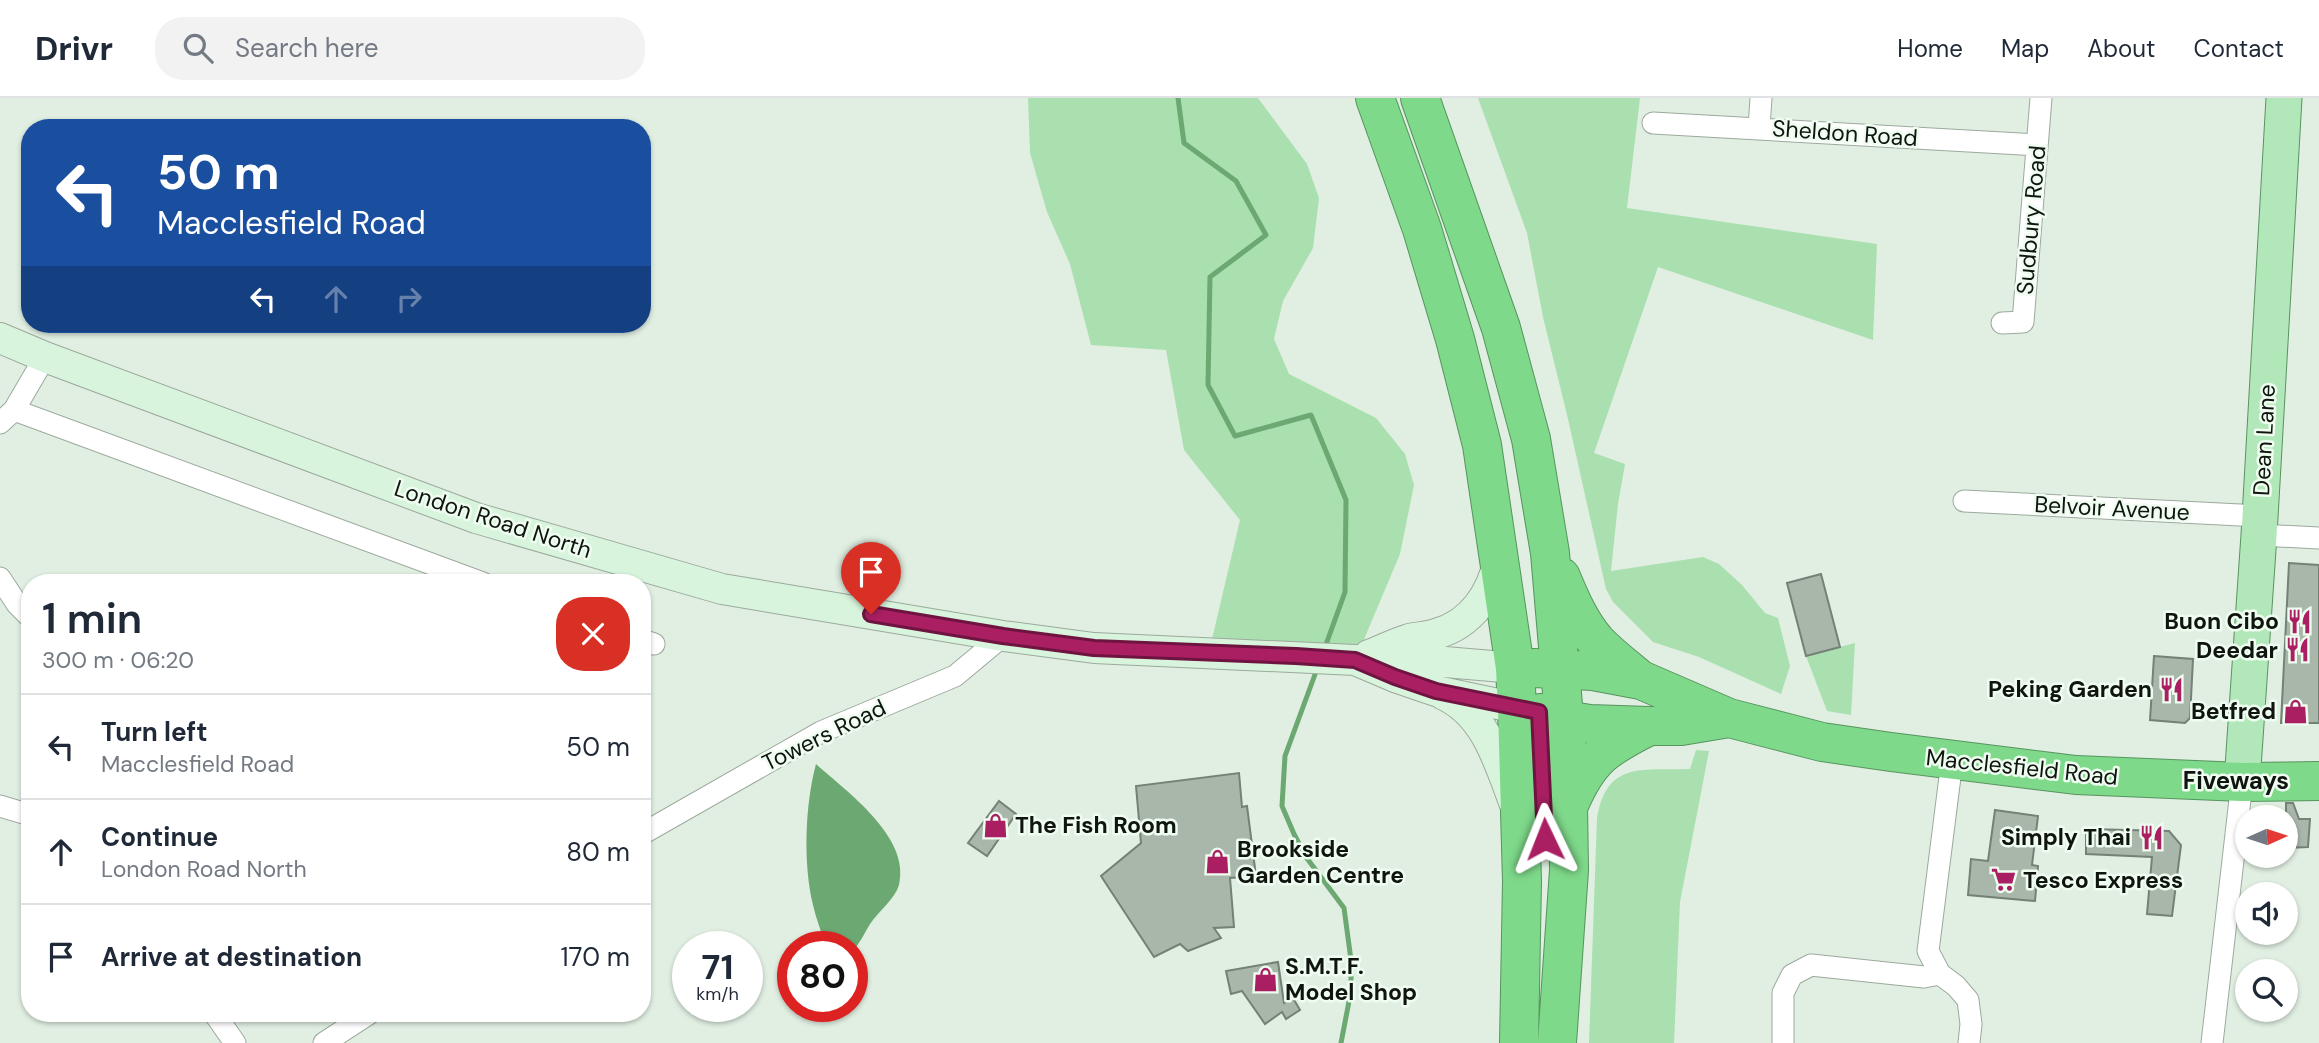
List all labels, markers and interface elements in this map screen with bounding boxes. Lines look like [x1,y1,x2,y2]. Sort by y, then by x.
search box [155,17,645,80]
text: Drivr [35,27,113,70]
icon: search [179,29,217,67]
text: Search here [235,31,378,65]
text: Home [1897,33,1963,64]
text: Map [2001,33,2049,64]
text: About [2087,33,2156,64]
text: Contact [2194,33,2284,64]
street label: Sheldon Road [1771,113,1919,153]
text: 50 m [157,140,280,204]
street label: Sudbury Road [2010,144,2052,296]
icon: left [42,147,133,238]
text: Macclesfield Road [157,202,426,244]
icon: left [244,280,282,318]
icon: ahead [317,280,355,318]
icon: right [390,280,428,318]
street label: Dean Lane [2246,383,2282,497]
street label: London Road North [390,473,596,565]
street label: Belvoir Avenue [2034,489,2190,527]
pin [841,542,901,614]
icon: arrive [852,553,890,591]
text: 1 min [42,591,142,646]
button: close [556,597,630,671]
place label: Buon Cibo [2164,606,2279,636]
restaurant icon: Buon Cibo [2285,607,2313,635]
place label: Deedar [2196,635,2278,665]
restaurant icon: Deedar [2284,636,2312,664]
text: 300 m · 06:20 [42,645,194,675]
place label: Peking Garden [1988,674,2152,704]
restaurant icon: Peking Garden [2158,675,2186,703]
street label: Towers Road [757,692,891,778]
place label: Betfred [2191,696,2276,726]
shop icon: Betfred [2282,697,2310,725]
text: Turn left [101,715,208,749]
icon: left [42,728,80,766]
text: 50 m [566,730,630,764]
street label: Macclesfield Road [1924,742,2120,792]
text: Macclesfield Road [101,749,294,779]
district label: Fiveways [2183,765,2289,796]
position arrow [1508,802,1582,876]
north arrow [2235,805,2298,868]
map controls [2235,805,2298,1022]
place label: The Fish Room [1015,810,1177,840]
shop icon: The Fish Room [981,811,1009,839]
text: Continue [101,820,218,854]
place label: Simply Thai [2001,822,2131,852]
restaurant icon: Simply Thai [2137,823,2165,851]
icon: ahead [42,833,80,871]
place label: Brookside Garden Centre [1237,834,1404,890]
text: 80 m [566,835,630,869]
shop icon: Brookside Garden Centre [1203,848,1231,876]
text: London Road North [101,854,307,884]
place label: Tesco Express [2023,865,2183,895]
supermarket icon: Tesco Express [1989,866,2017,894]
button: sound [2235,882,2298,945]
speed limit sign: 80 [777,931,868,1022]
icon: arrive [42,938,80,976]
text: Arrive at destination [101,940,362,974]
text: 170 m [561,940,630,974]
text: 71 [701,944,734,990]
place label: S.M.T.F. Model Shop [1285,951,1417,1007]
button: search [2235,959,2298,1022]
shop icon: S.M.T.F. Model Shop [1251,965,1279,993]
text: km/h [696,982,739,1006]

